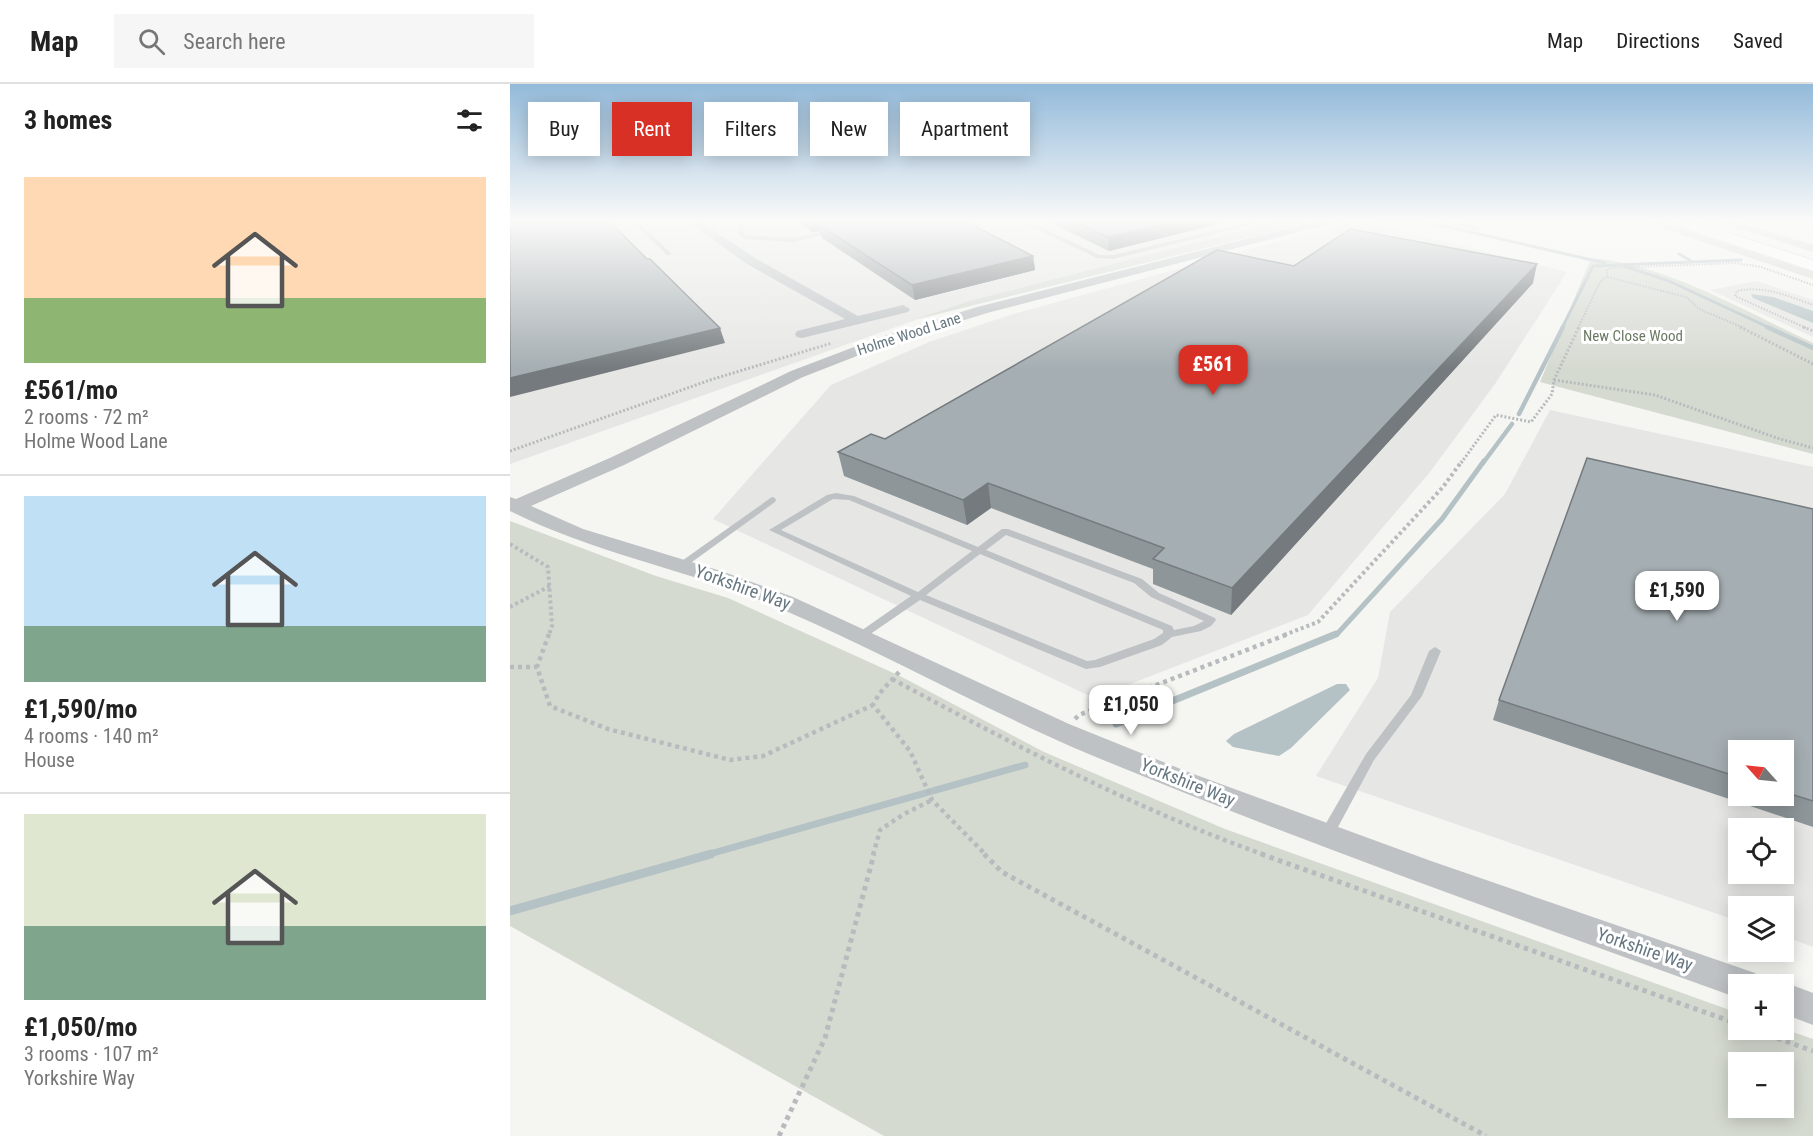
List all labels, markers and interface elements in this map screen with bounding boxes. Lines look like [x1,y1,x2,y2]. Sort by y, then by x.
search box [114,14,534,68]
text: Map [30,25,78,58]
icon: search [135,25,168,58]
text: Search here [183,29,286,54]
text: Map [1547,29,1583,53]
text: Directions [1616,29,1700,53]
text: Saved [1733,29,1783,53]
chip: Buy [528,102,600,156]
chip: Rent [612,102,692,156]
chip: Filters [704,102,798,156]
chip: New [810,102,888,156]
chip: Apartment [900,102,1030,156]
icon: filters [453,104,486,137]
text: 3 homes [24,105,112,135]
icon: home [201,216,309,324]
street label: Holme Wood Lane [855,309,963,359]
park label: New Close Wood [1583,327,1683,345]
pin: £561 [1177,345,1249,396]
text: £561 [1193,352,1233,376]
text: £561/mo [24,375,118,405]
text: 2 rooms · 72 m² [24,405,149,429]
text: Holme Wood Lane [24,429,168,453]
icon: home [201,535,309,643]
street label: Yorkshire Way [692,560,794,614]
pin: £1,590 [1628,571,1726,622]
text: £1,590 [1649,578,1705,602]
pin: £1,050 [1082,685,1180,736]
text: £1,050 [1103,692,1159,716]
text: £1,590/mo [24,694,137,724]
text: 4 rooms · 140 m² [24,724,159,748]
north arrow [1728,740,1794,806]
map controls [1728,740,1794,1118]
text: House [24,748,75,772]
street label: Yorkshire Way [1138,754,1239,811]
button: locate [1728,818,1794,884]
icon: home [201,853,309,961]
button: layers [1728,896,1794,962]
street label: Yorkshire Way [1594,923,1696,975]
button: + [1728,974,1794,1040]
text: £1,050/mo [24,1012,137,1042]
text: 3 rooms · 107 m² [24,1042,159,1066]
button: − [1728,1052,1794,1118]
text: Yorkshire Way [24,1066,135,1090]

